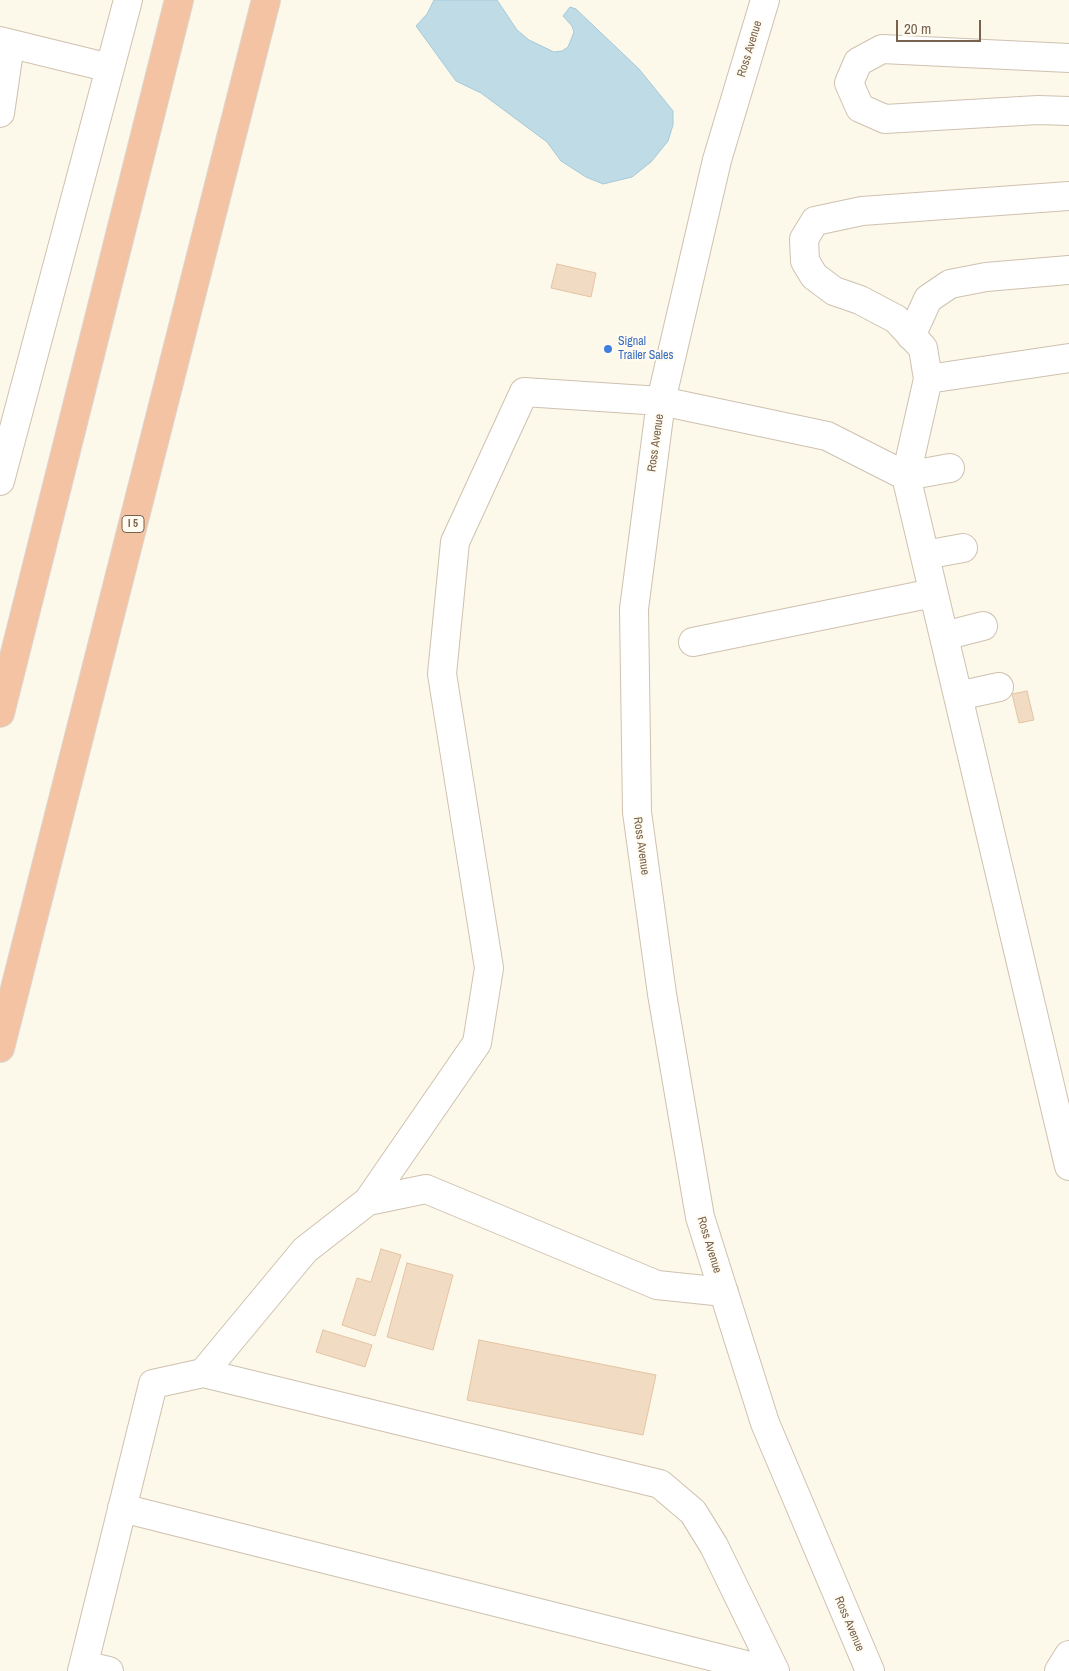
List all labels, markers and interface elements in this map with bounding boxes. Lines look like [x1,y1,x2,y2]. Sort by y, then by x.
scale bar [899,10,984,42]
text: 20 m [904,18,931,39]
street label: Ross Avenue [735,19,765,79]
place label: Signal Trailer Sales [618,335,673,363]
marker: Signal Trailer Sales [602,343,614,355]
street label: Ross Avenue [645,413,667,473]
road number: I 5 [122,516,144,532]
street label: Ross Avenue [630,816,652,876]
street label: Ross Avenue [694,1215,724,1275]
street label: Ross Avenue [831,1594,867,1654]

